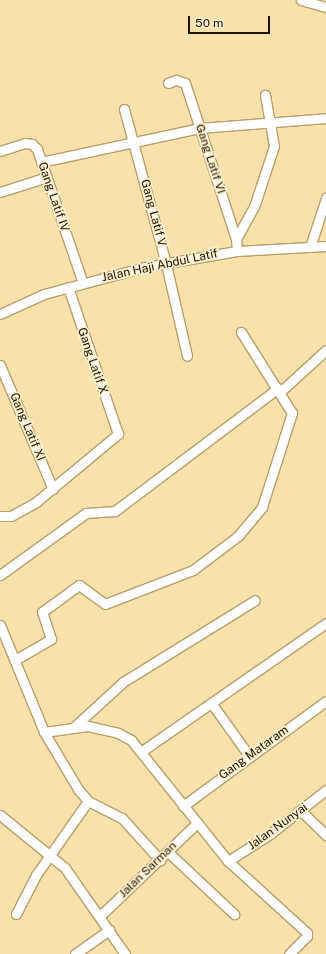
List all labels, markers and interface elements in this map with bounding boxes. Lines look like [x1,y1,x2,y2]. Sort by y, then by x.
scale bar [190,8,272,34]
text: 50 m [195,16,223,30]
street label: Gang Latif VI [192,122,228,196]
street label: Gang Latif IV [34,160,72,234]
street label: Gang Latif V [137,178,169,248]
street label: Jalan Haji Abdul Latif [101,247,219,285]
street label: Gang Latif X [74,326,110,396]
street label: Gang Latif XI [6,391,48,463]
street label: Gang Mataram [216,723,292,783]
street label: Jalan Nunyai [245,801,311,853]
street label: Jalan Sarman [116,839,180,901]

